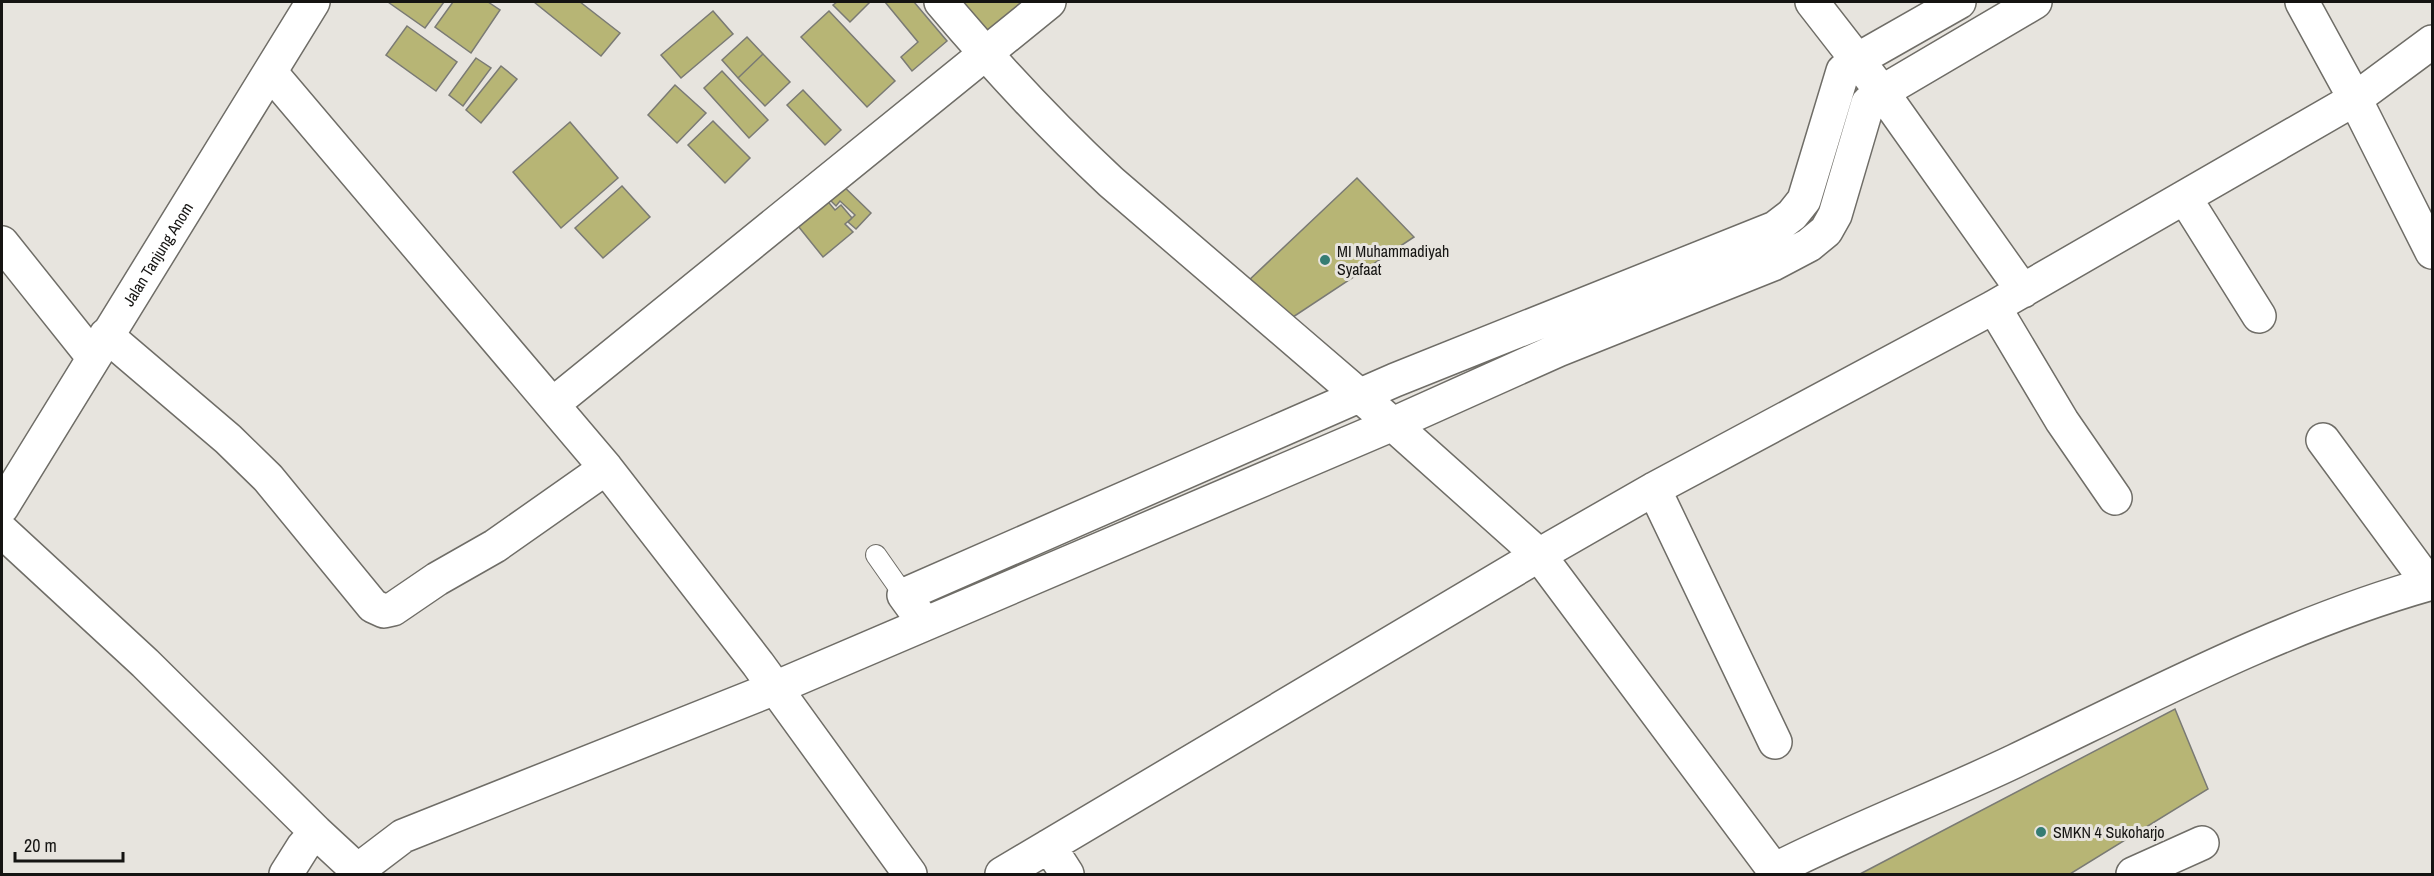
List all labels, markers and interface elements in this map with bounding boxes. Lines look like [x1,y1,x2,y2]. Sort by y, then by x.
street label: Jalan Tanjung Anom [117,198,198,310]
place label: MI Muhammadiyah Syafaat [1337,240,1449,280]
marker: MI Muhammadiyah Syafaat [1318,253,1332,267]
place label: SMKN 4 Sukoharjo [2053,821,2165,843]
scale bar [15,825,123,863]
marker: SMKN 4 Sukoharjo [2034,825,2048,839]
text: 20 m [24,833,57,858]

